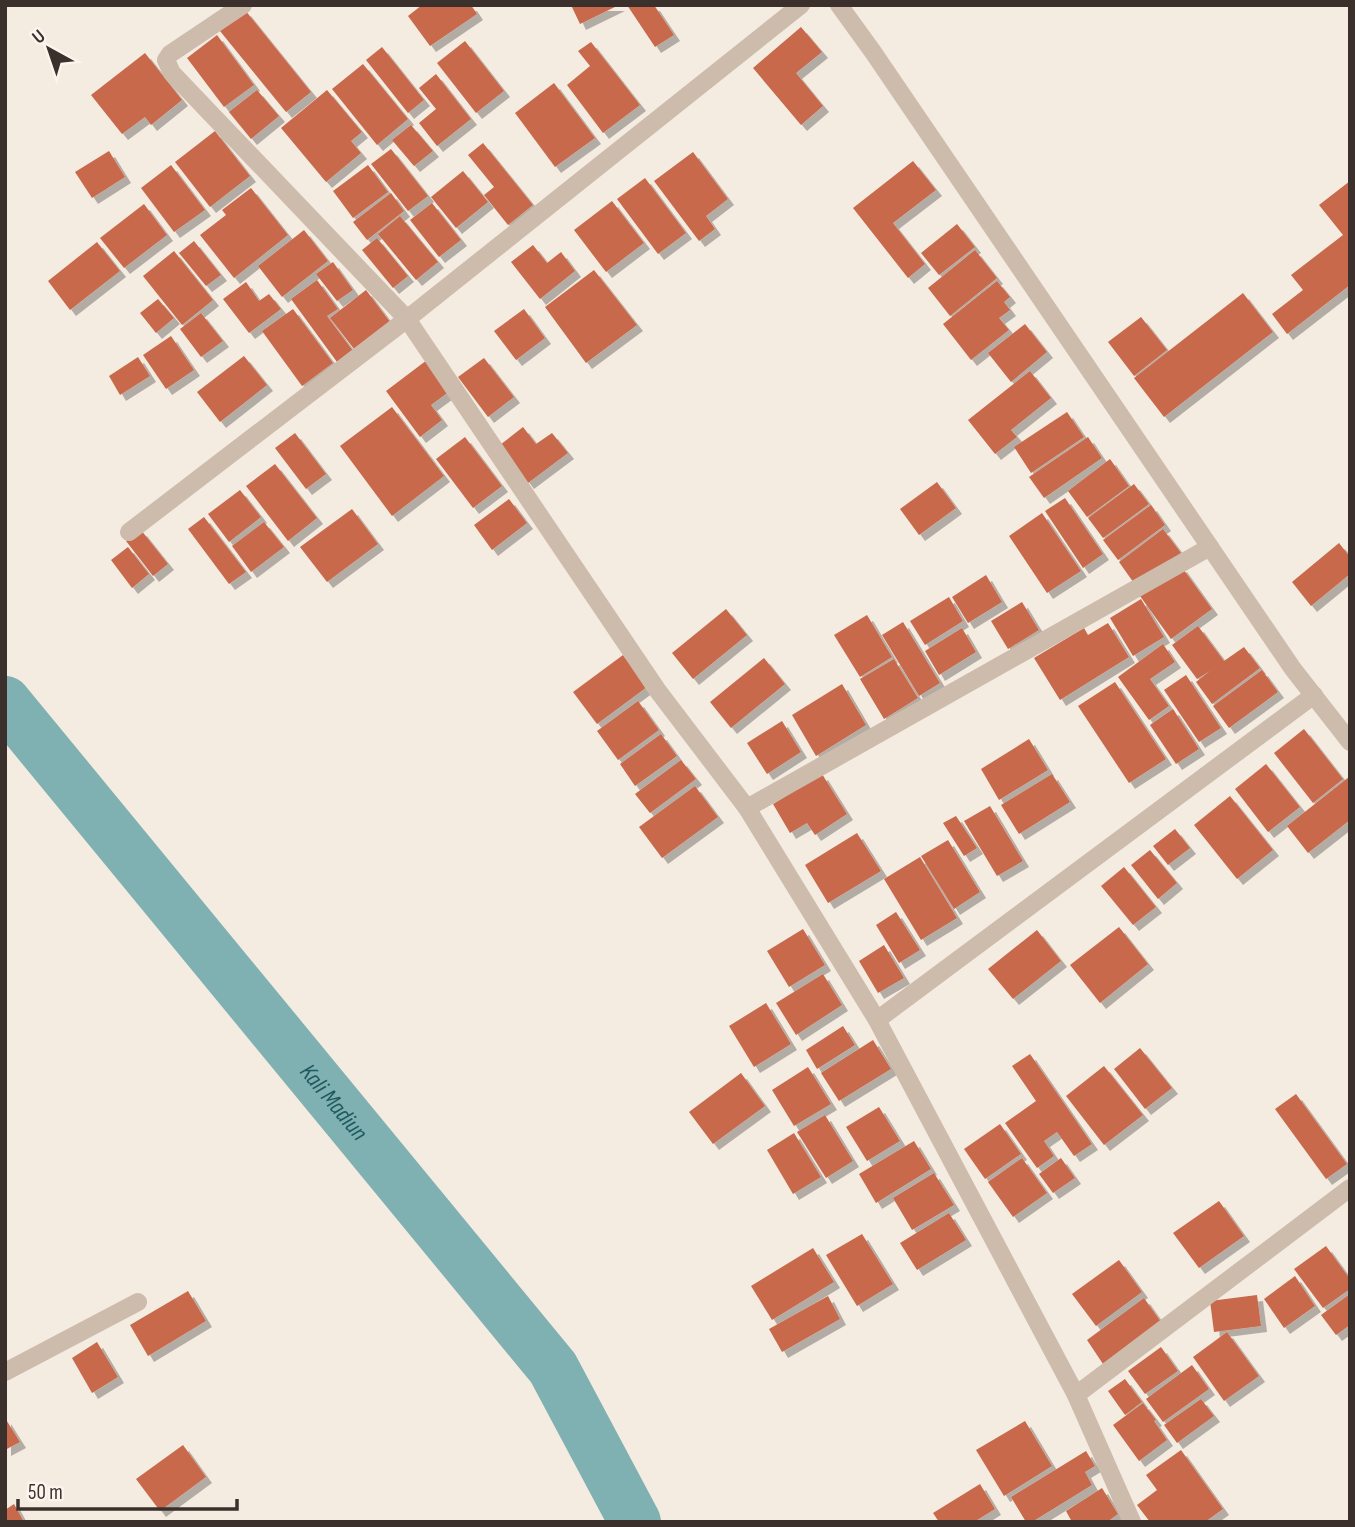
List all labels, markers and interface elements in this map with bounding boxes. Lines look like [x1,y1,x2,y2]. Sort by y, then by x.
north arrow [14,14,84,84]
text: U [28,25,50,49]
water label: Kali Madiun [294,1058,374,1147]
scale bar [18,1468,236,1512]
text: 50 m [28,1480,63,1505]

